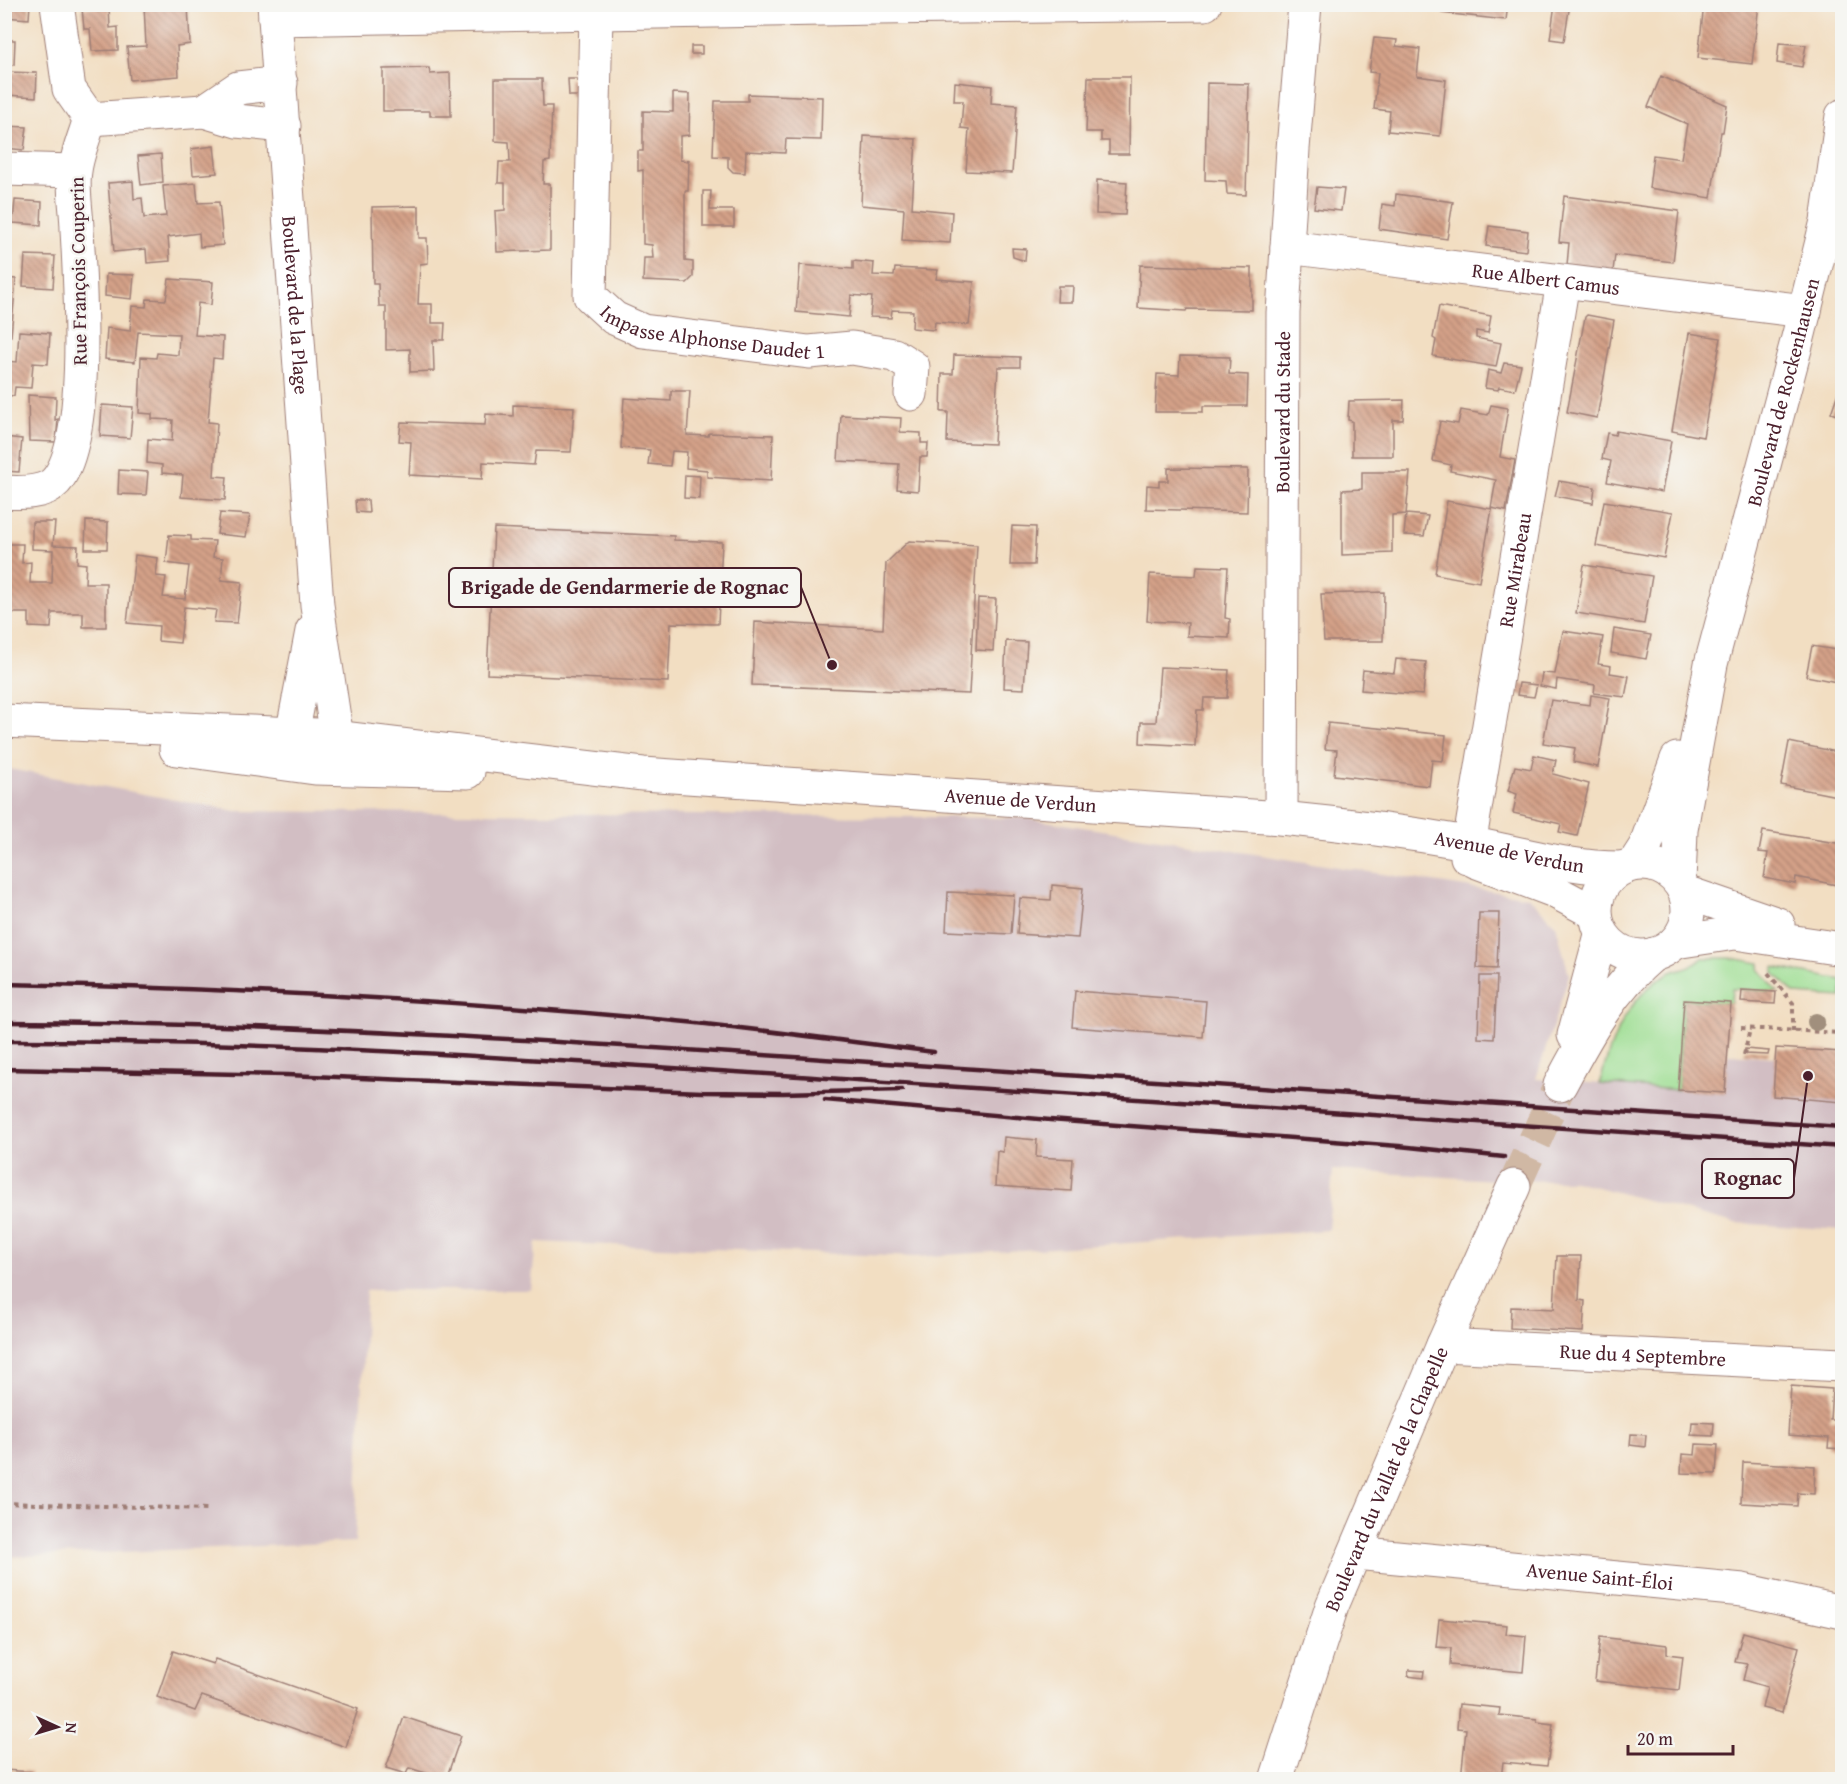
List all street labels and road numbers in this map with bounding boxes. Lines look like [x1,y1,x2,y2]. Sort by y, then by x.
street label: Rue François Couperin [61,176,94,366]
street label: Boulevard de la Plage [275,215,317,395]
street label: Rue Albert Camus [1470,255,1622,302]
street label: Boulevard de Rockenhausen [1739,275,1826,509]
street label: Impasse Alphonse Daudet 1 [594,297,826,366]
street label: Boulevard du Stade [1267,331,1297,493]
street label: Rue Mirabeau [1491,510,1538,629]
street label: Avenue de Verdun [943,780,1098,819]
street label: Avenue de Verdun [1432,823,1586,880]
street label: Rue du 4 Septembre [1559,1336,1727,1373]
street label: Boulevard du Vallat de la Chapelle [1316,1342,1455,1616]
street label: Avenue Saint-Éloi [1525,1554,1675,1597]

